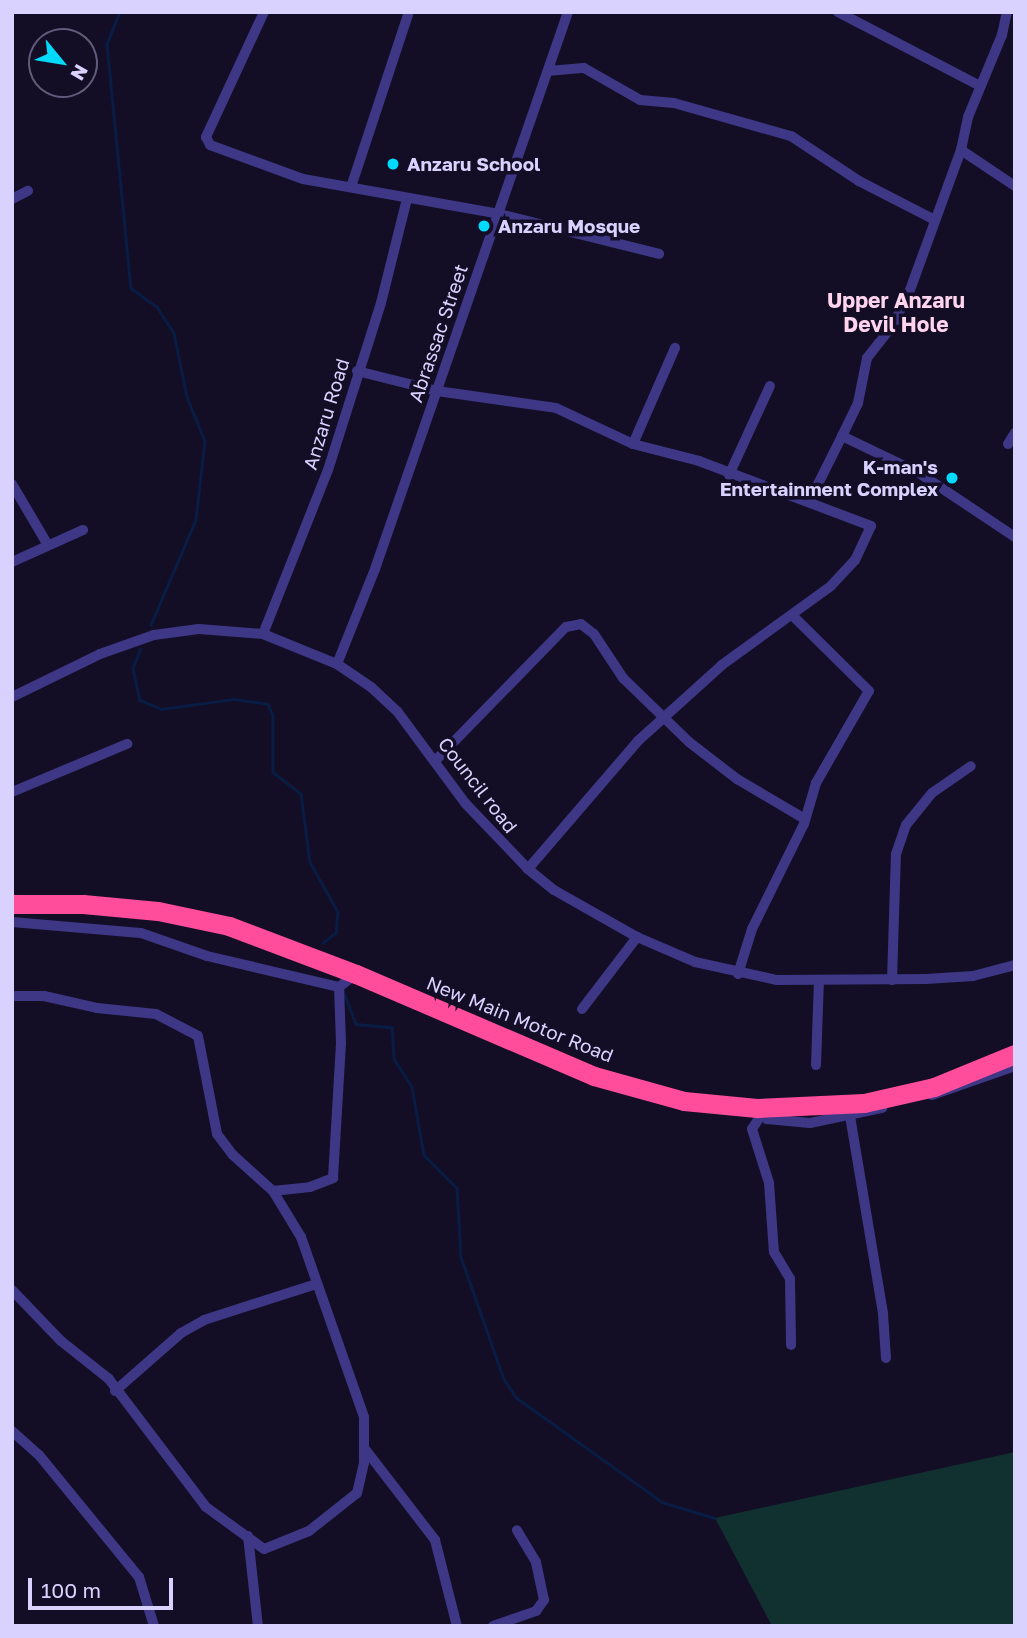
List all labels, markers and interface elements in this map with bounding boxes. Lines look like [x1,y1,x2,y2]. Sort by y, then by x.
north arrow [28,28,98,98]
text: N [66,61,93,85]
place label: Anzaru School [407,153,540,175]
marker: Anzaru School [385,156,401,172]
place label: Anzaru Mosque [498,215,640,237]
marker: Anzaru Mosque [476,218,492,234]
street label: Abrassac Street [404,261,472,405]
district label: Upper Anzaru Devil Hole [827,287,965,337]
street label: Anzaru Road [298,356,354,472]
place label: K-man's Entertainment Complex [720,456,938,500]
marker: K-man's Entertainment Complex [944,470,960,486]
street label: Council road [434,733,522,837]
street label: New Main Motor Road [423,971,617,1067]
scale bar [32,1564,177,1608]
text: 100 m [41,1577,101,1603]

